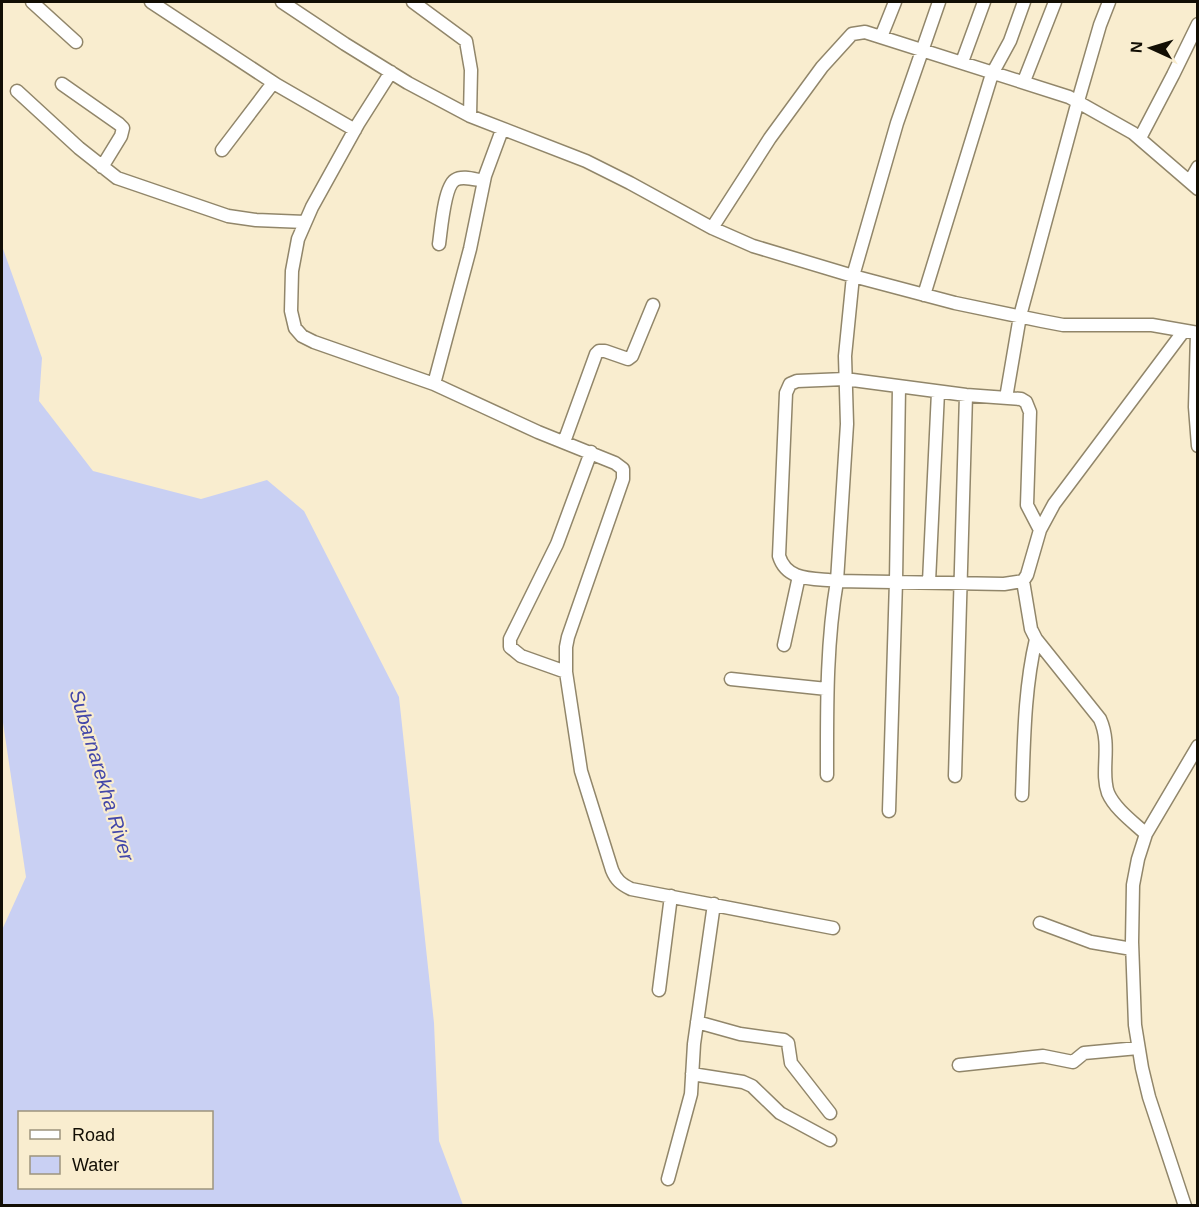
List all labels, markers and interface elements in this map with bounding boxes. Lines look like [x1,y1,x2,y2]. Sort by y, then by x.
north arrow [1121,18,1181,78]
text: N [1128,41,1145,53]
water label: Subarnarekha River [65,687,139,865]
legend [18,1111,213,1189]
text: Road [72,1125,115,1145]
text: Water [72,1155,119,1175]

